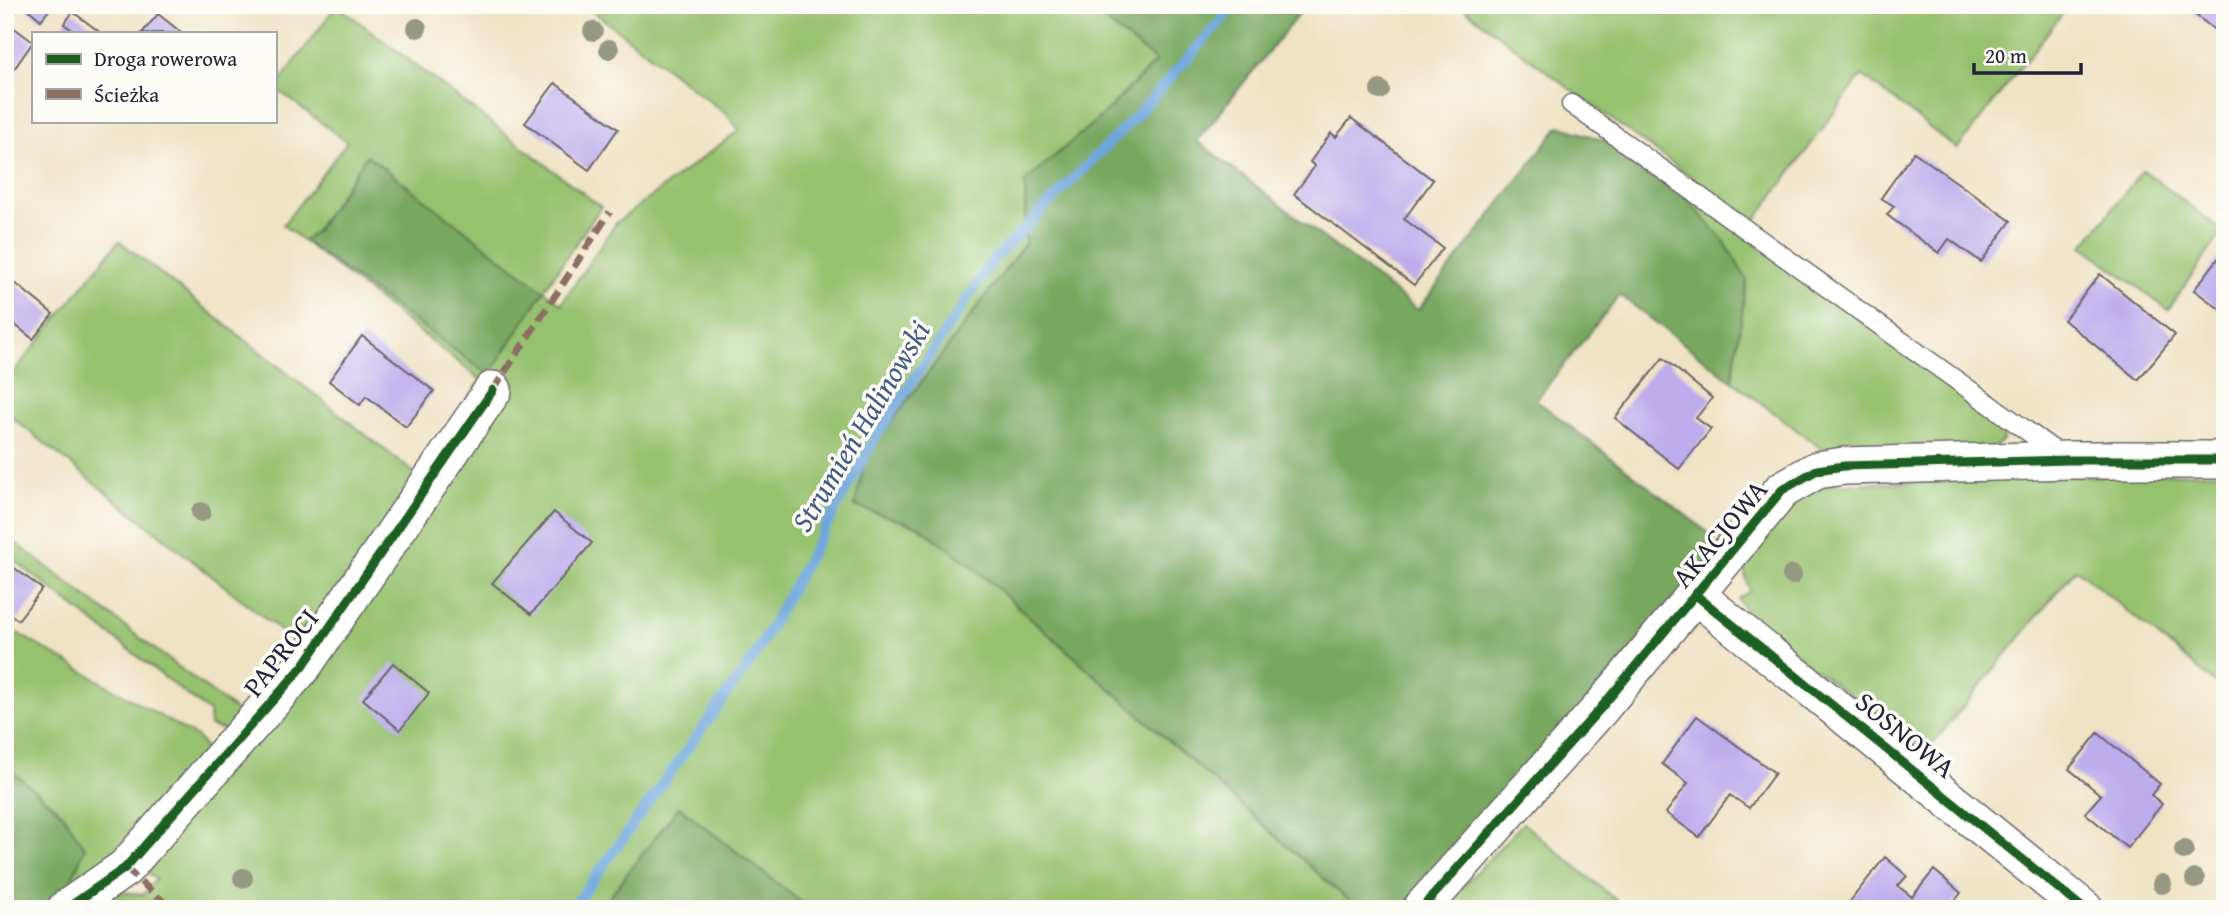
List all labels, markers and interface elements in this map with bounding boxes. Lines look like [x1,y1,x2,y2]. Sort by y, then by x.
legend [32,32,276,122]
scale bar [1974,32,2081,76]
text: 20 m [1985,40,2027,71]
text: Droga rowerowa [94,43,237,74]
text: Ścieżka [94,79,159,110]
water label: Strumień Halinowski [780,312,941,540]
street label: AKACJOWA [1662,470,1776,596]
street label: PAPROCI [232,599,328,705]
street label: SOSNOWA [1847,681,1965,787]

